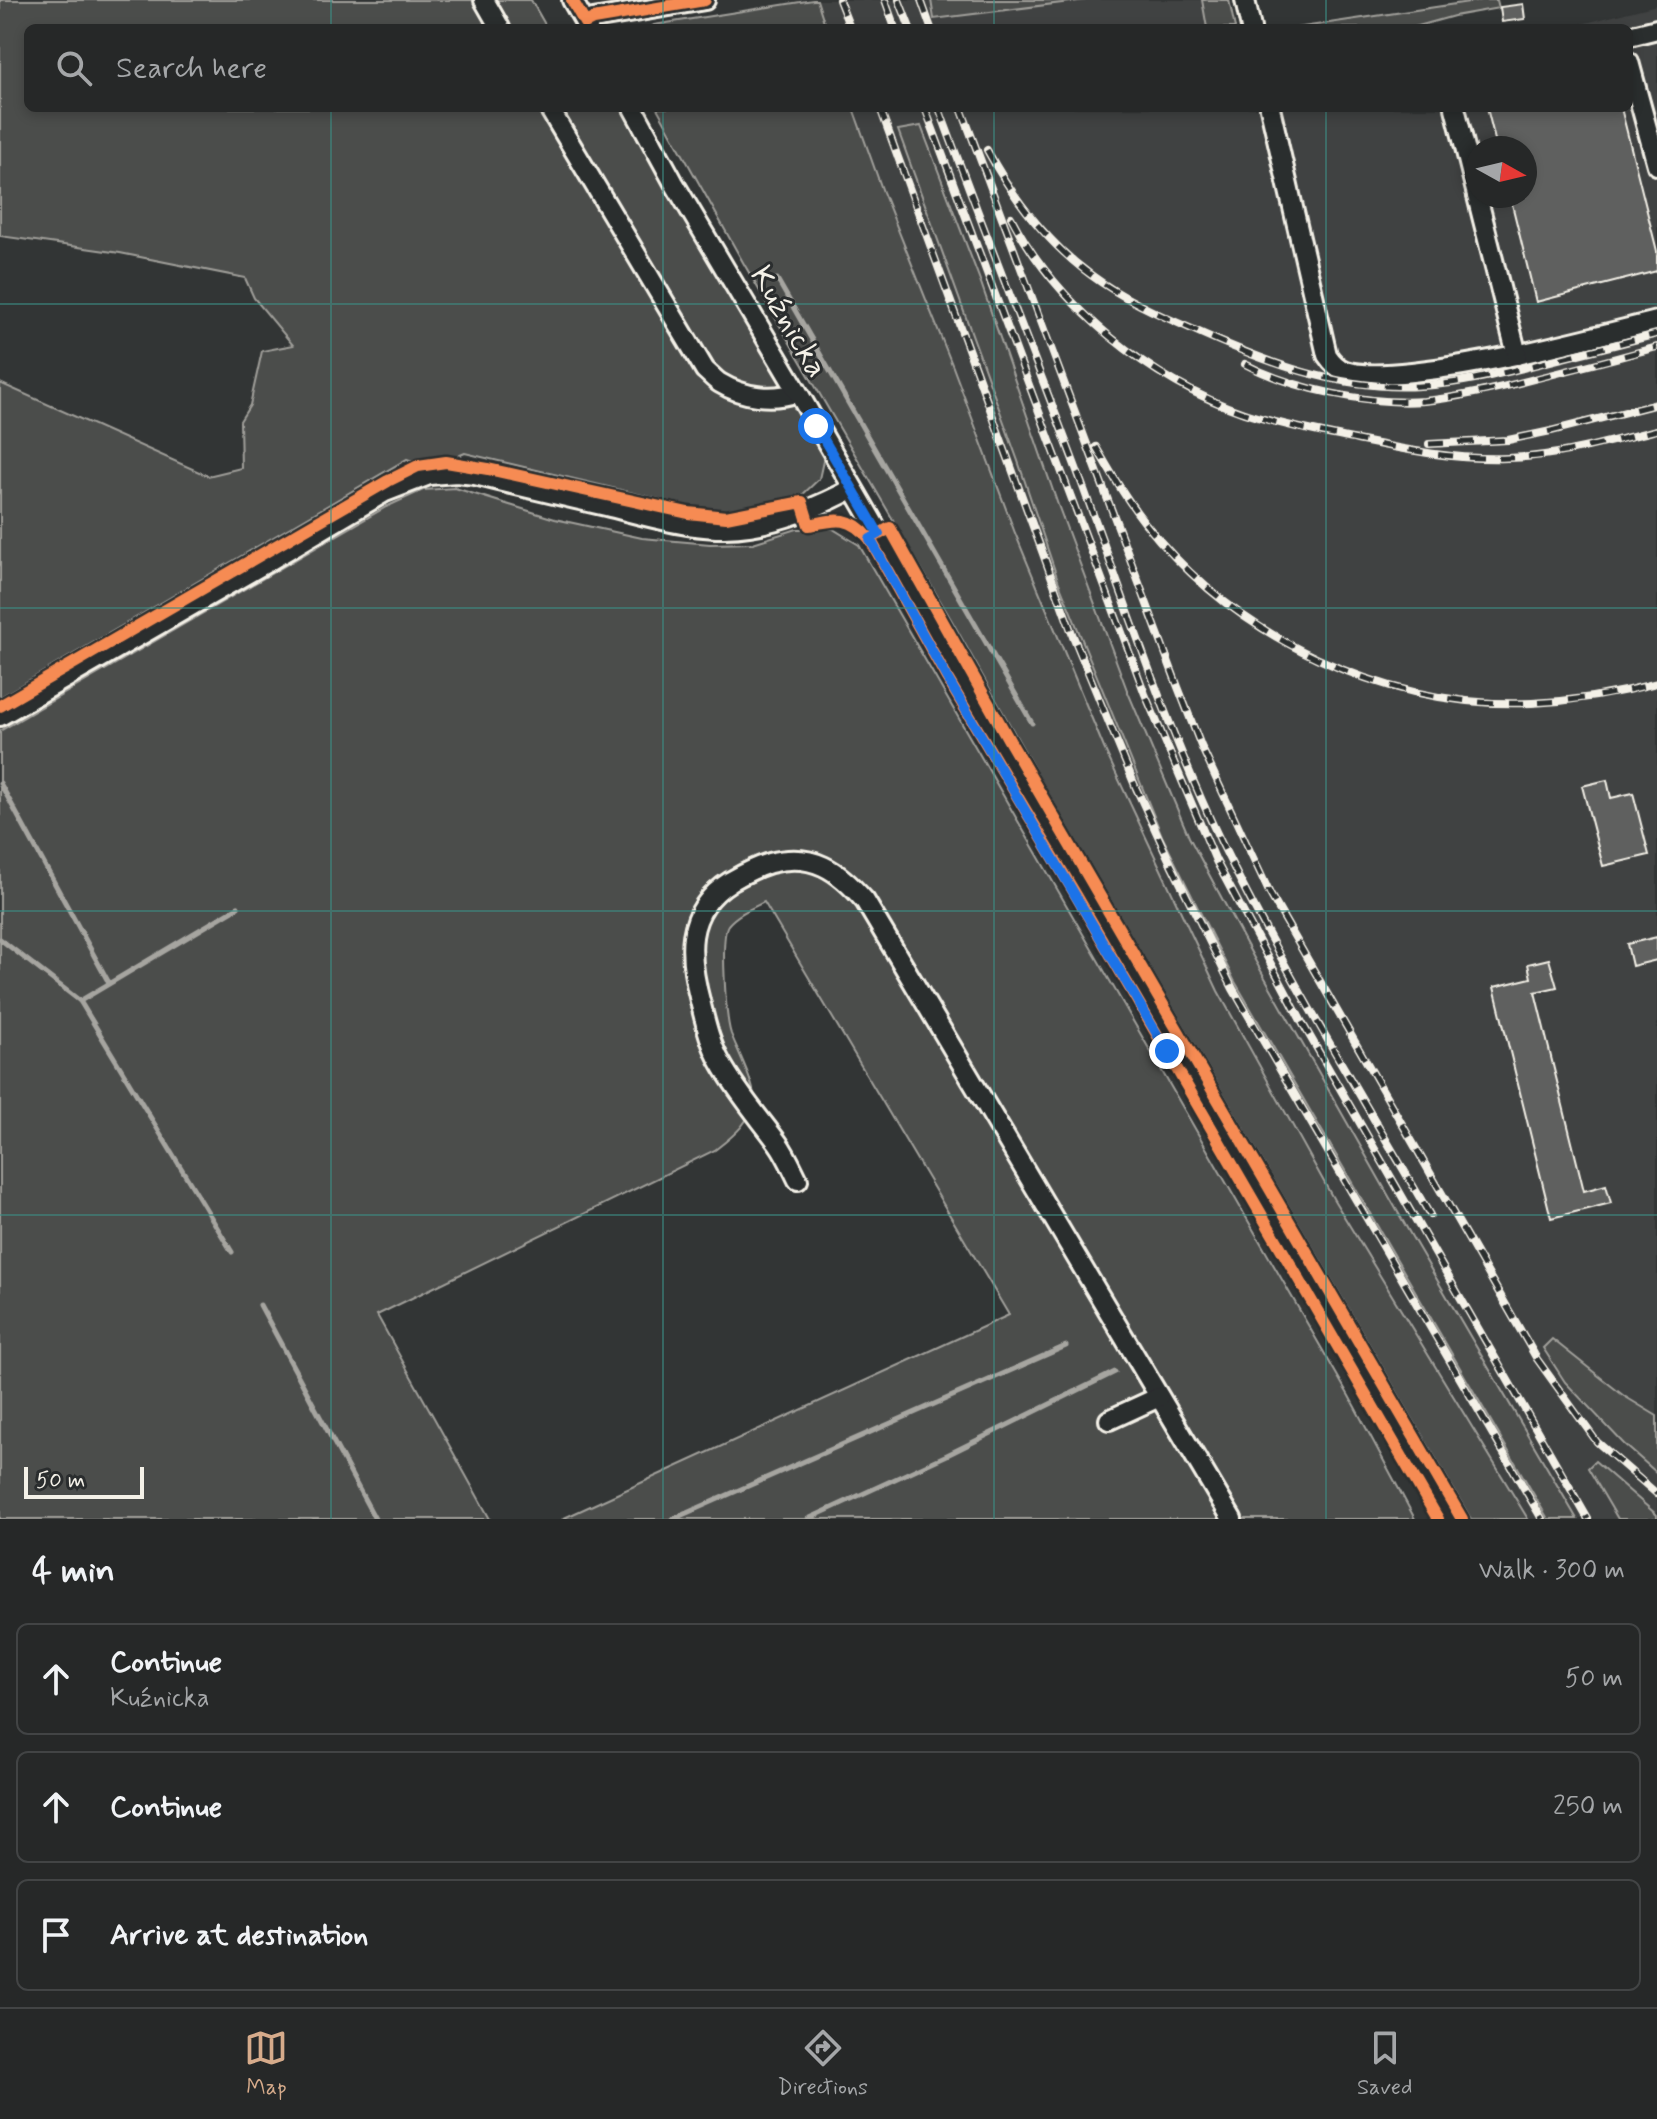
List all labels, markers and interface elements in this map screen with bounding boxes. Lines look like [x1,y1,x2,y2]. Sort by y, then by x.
search box [24,24,1633,112]
icon: search [52,46,96,90]
text: Search here [116,49,267,88]
north arrow [1465,136,1537,208]
street label: Kuźnicka [739,258,837,386]
route start [798,408,834,444]
route end [1149,1033,1185,1069]
scale bar [24,1463,144,1499]
text: 50 m [36,1467,85,1495]
text: 4 min [32,1549,115,1594]
text: Walk · 300 m [1479,1554,1625,1588]
text: Continue [110,1643,222,1682]
icon: ahead [34,1657,78,1701]
text: 50 m [1565,1662,1623,1696]
text: Kuźnicka [110,1682,209,1716]
icon: ahead [34,1785,78,1829]
text: Continue [110,1788,222,1827]
text: 250 m [1553,1790,1623,1824]
icon: arrive [34,1913,78,1957]
text: Arrive at destination [110,1916,368,1955]
tab: Map [244,2026,288,2102]
tab: Directions [777,2026,868,2102]
tab: Saved [1357,2026,1412,2102]

